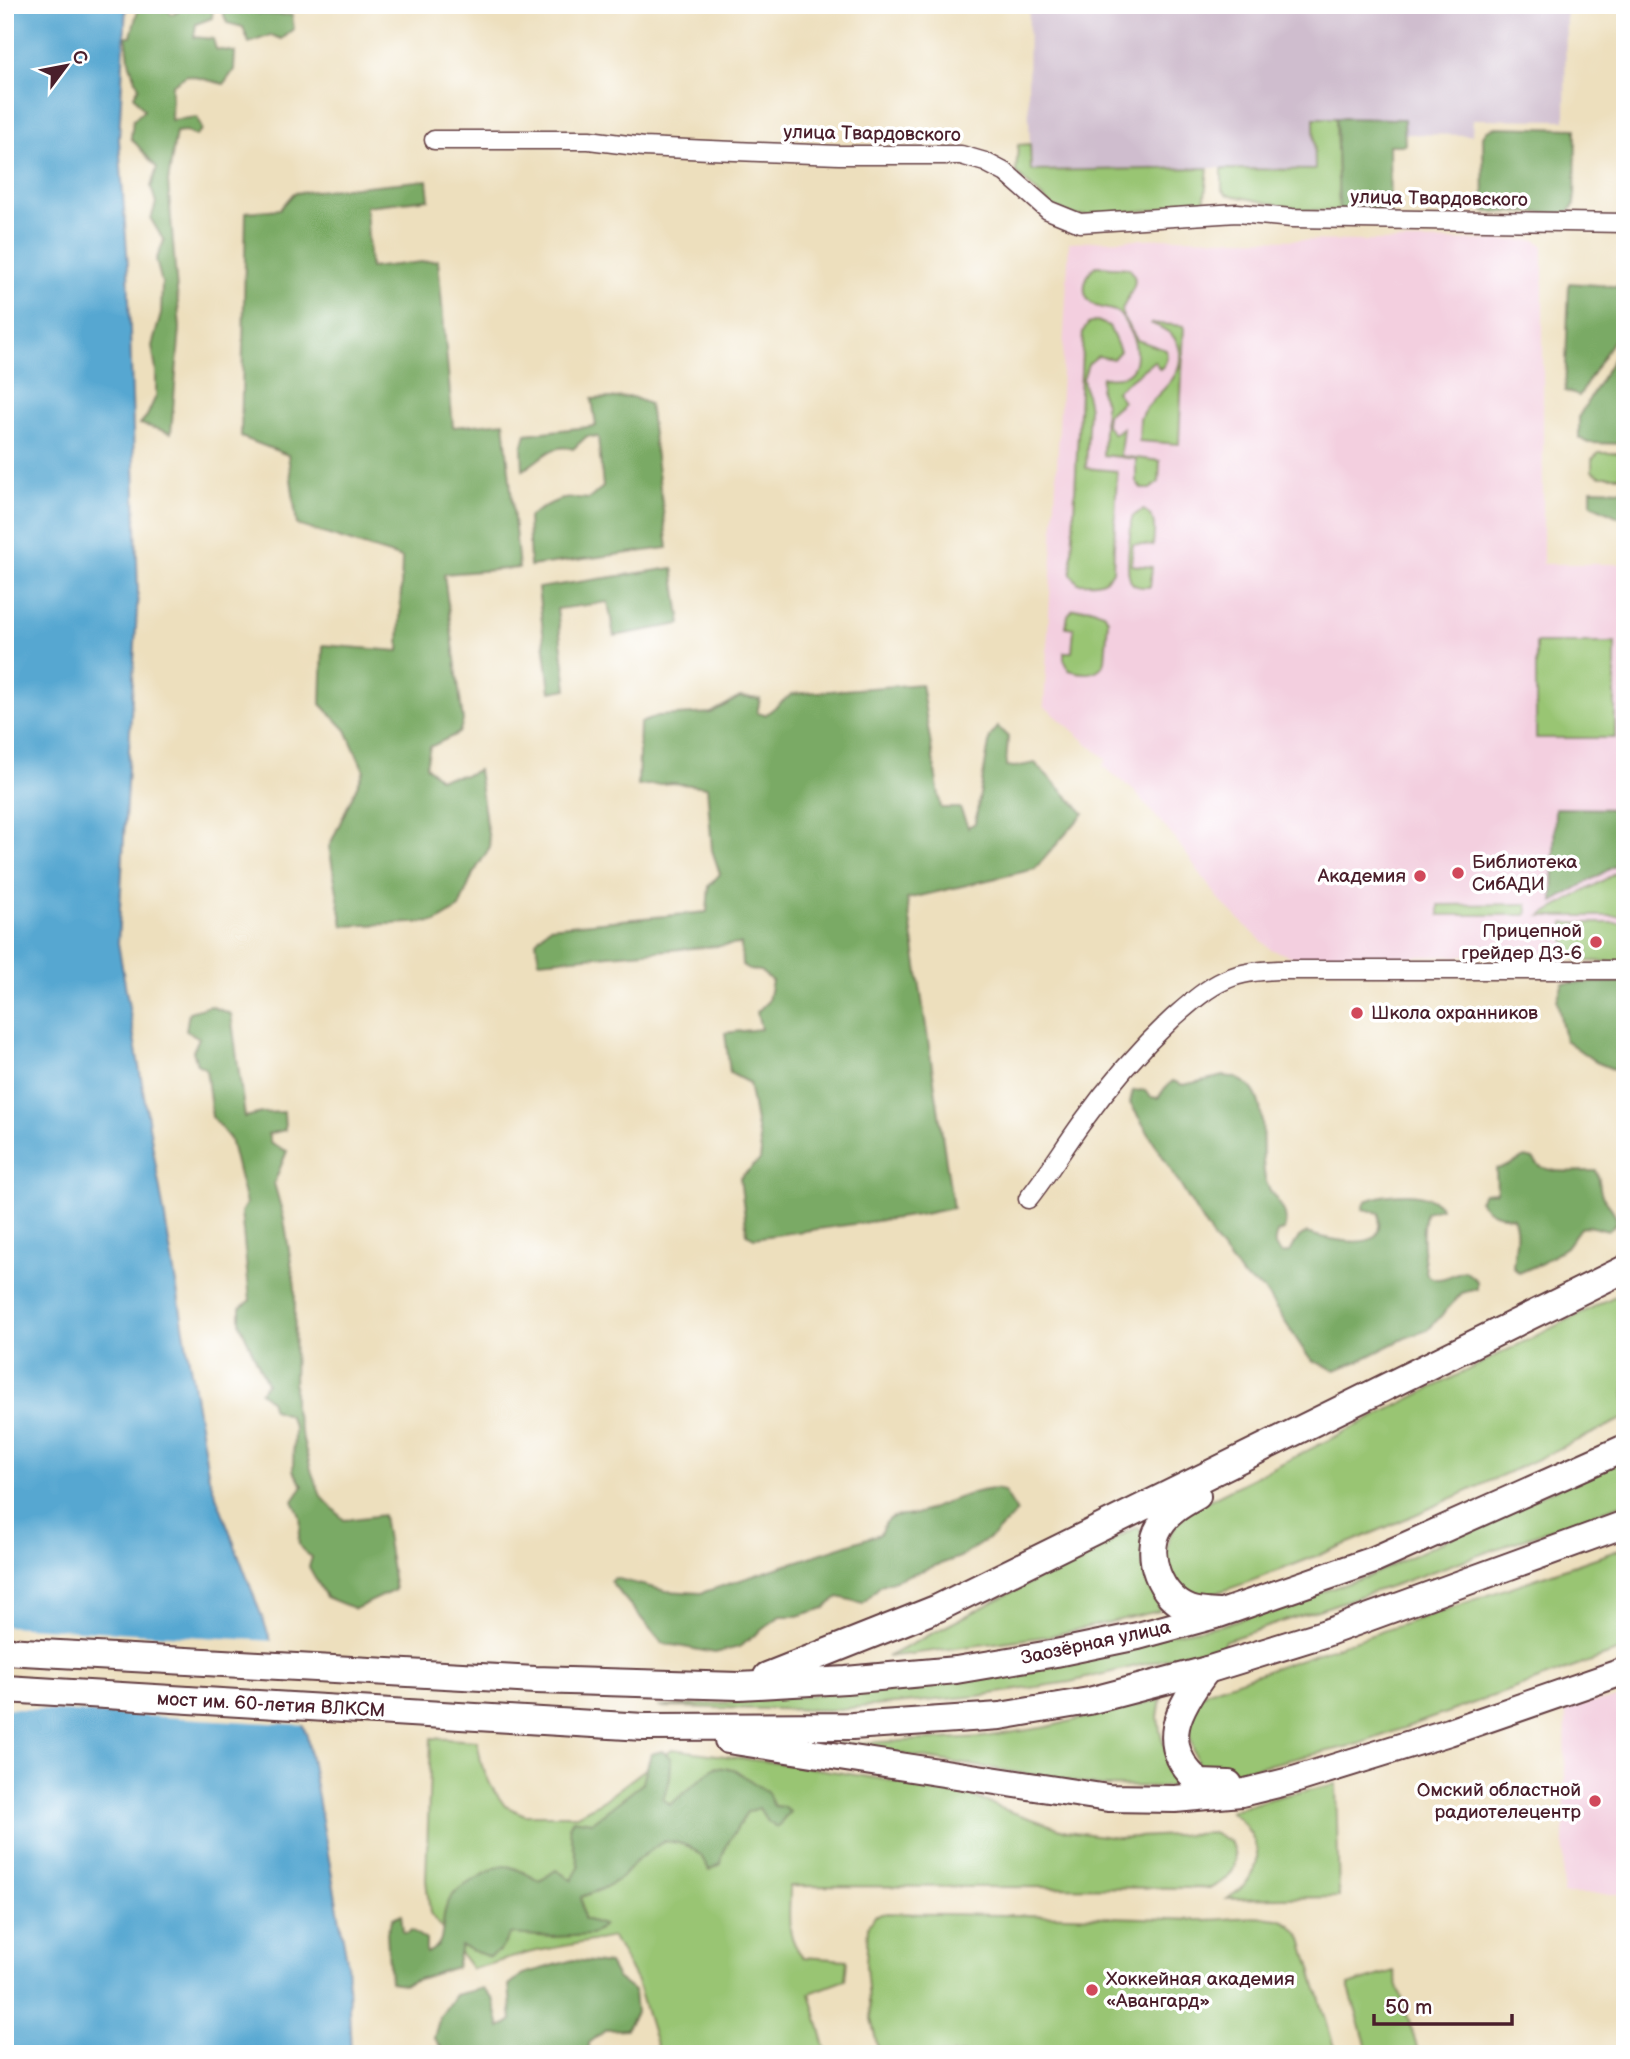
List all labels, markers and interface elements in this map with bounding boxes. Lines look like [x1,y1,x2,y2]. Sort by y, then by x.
north arrow [32,32,102,102]
text: С [66,46,92,69]
street label: улица Твардовского [783,121,961,147]
street label: улица Твардовского [1350,186,1528,212]
place label: Библиотека СибАДИ [1472,851,1578,896]
place label: Академия [1317,865,1406,888]
marker: Библиотека СибАДИ [1450,865,1466,881]
marker: Академия [1412,868,1428,884]
place label: Прицепной грейдер ДЗ-6 [1461,920,1582,965]
marker: Прицепной грейдер ДЗ-6 [1588,934,1604,950]
place label: Школа охранников [1371,1002,1538,1025]
marker: Школа охранников [1349,1005,1365,1021]
street label: Заозёрная улица [1019,1616,1173,1670]
street label: мост им. 60-летия ВЛКСМ [156,1688,386,1722]
place label: Омский областной радиотелецентр [1417,1779,1581,1824]
marker: Омский областной радиотелецентр [1587,1793,1603,1809]
place label: Хоккейная академия «Авангард» [1106,1968,1295,2013]
marker: Хоккейная академия «Авангард» [1084,1982,1100,1998]
scale bar [1374,1982,1513,2026]
text: 50 m [1385,1995,1432,2020]

